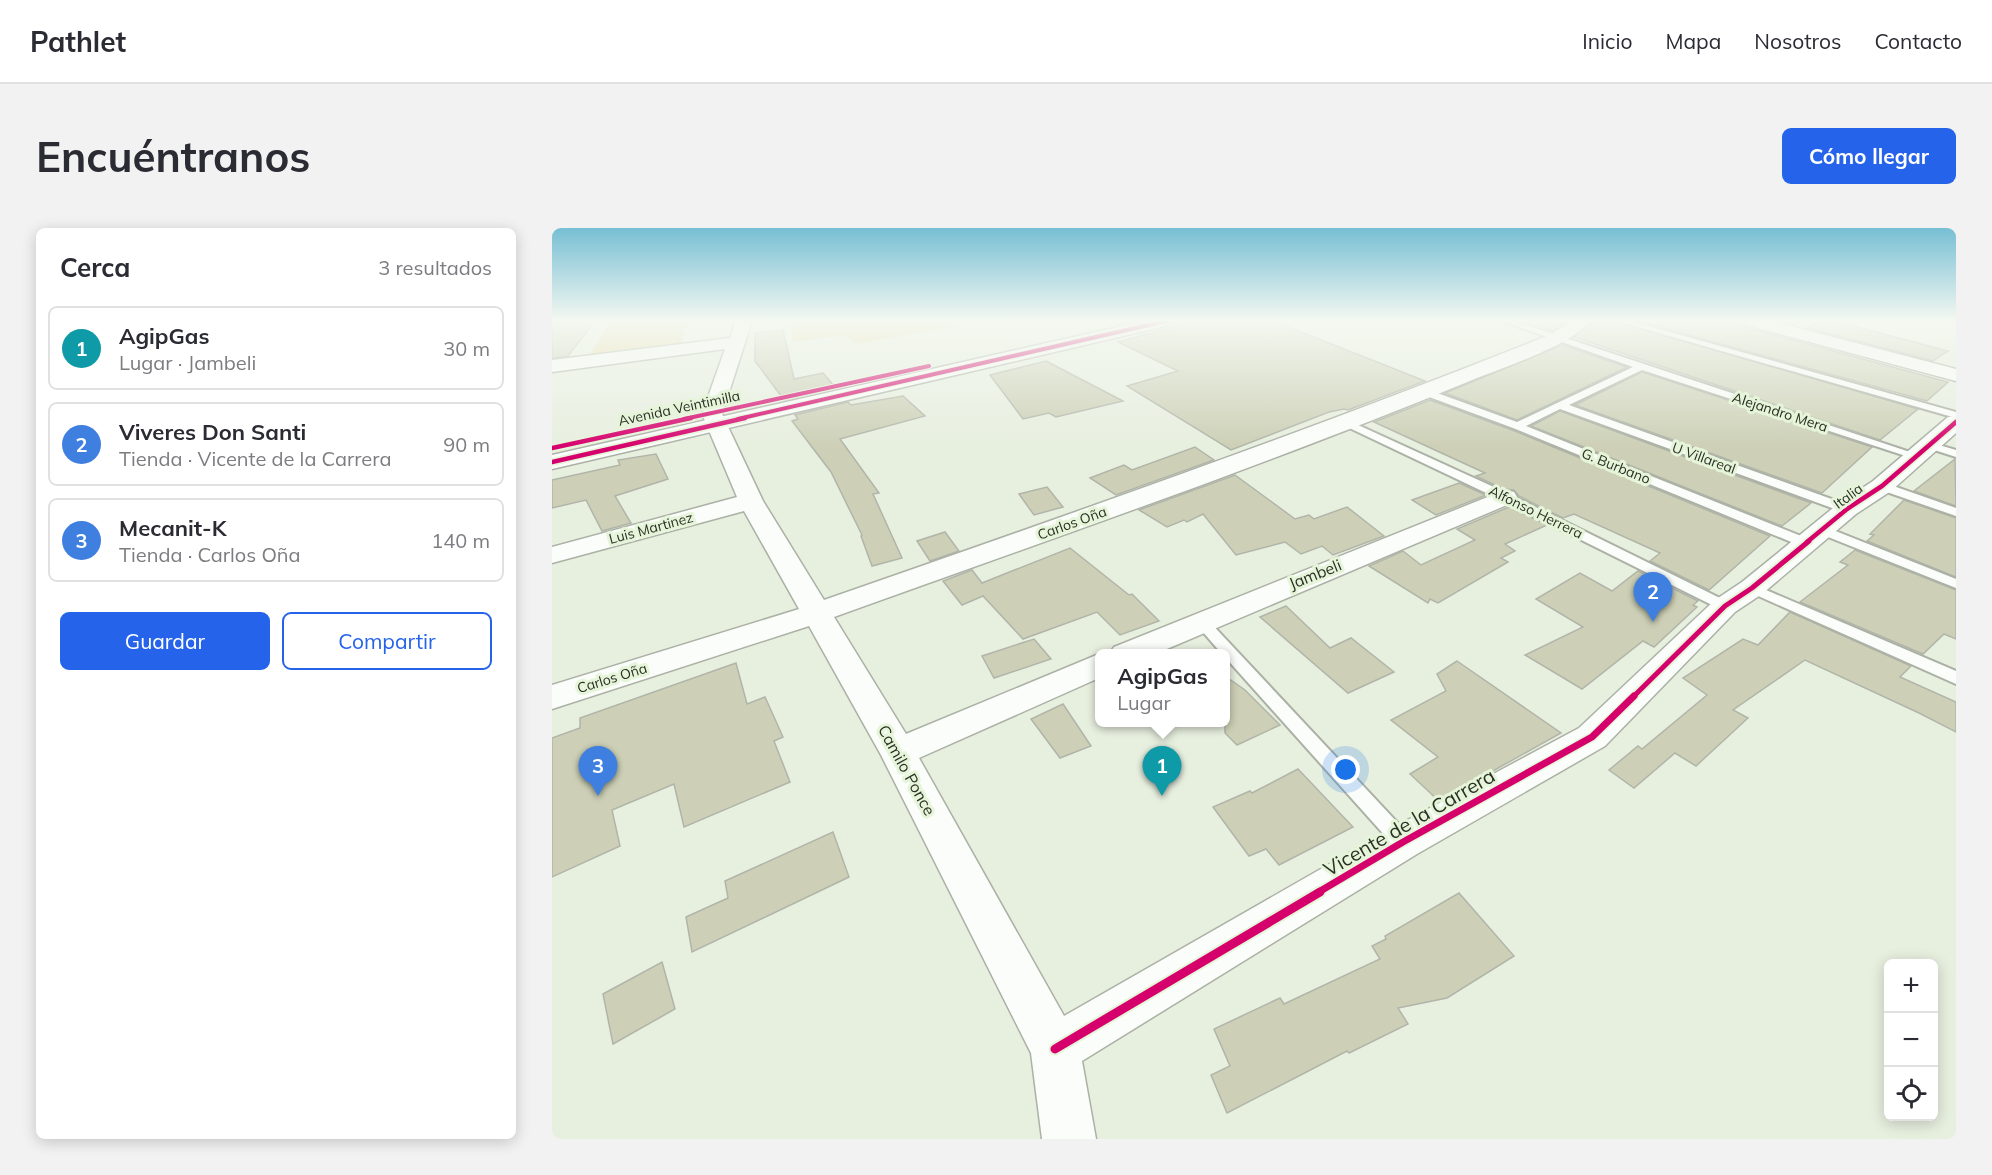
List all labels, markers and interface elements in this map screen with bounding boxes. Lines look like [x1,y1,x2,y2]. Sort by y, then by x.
text: Pathlet [30,24,126,59]
text: Inicio [1582,28,1632,54]
text: Mapa [1665,28,1721,54]
text: Nosotros [1754,28,1841,54]
text: Contacto [1874,28,1962,54]
button: Cómo llegar [1782,128,1956,184]
text: Encuéntranos [36,130,310,183]
text: Cerca [60,251,130,284]
text: 3 resultados [378,255,492,280]
text: AgipGas [119,322,209,350]
text: 1 [76,336,88,361]
text: 30 m [443,336,490,361]
text: Lugar · Jambeli [119,350,256,375]
street label: Avenida Veintimilla [617,386,741,430]
street label: Alejandro Mera [1730,388,1830,436]
text: Viveres Don Santi [119,418,306,446]
text: 2 [76,432,88,457]
text: 90 m [443,432,490,457]
street label: U Villareal [1670,438,1738,478]
street label: G. Burbano [1579,444,1653,488]
text: Tienda · Vicente de la Carrera [119,446,391,471]
street label: Italia [1830,479,1866,513]
street label: Alfonso Herrera [1486,481,1586,543]
street label: Carlos Oña [1035,502,1109,544]
street label: Luis Martinez [607,508,695,548]
text: Mecanit-K [119,514,226,542]
text: 3 [76,528,88,553]
text: 140 m [431,528,490,553]
text: Tienda · Carlos Oña [119,542,301,567]
street label: Jambeli [1286,554,1344,594]
pin: 2 [1634,572,1672,622]
button: Guardar [60,612,270,670]
button: Compartir [282,612,492,670]
popup [1095,649,1230,727]
street label: Carlos Oña [575,659,649,697]
text: AgipGas [1117,662,1208,690]
text: Lugar [1117,690,1171,715]
street label: Camilo Ponce [874,721,940,819]
pin: 3 [578,746,618,796]
pin: 1 [1142,746,1182,796]
your location [1331,755,1360,784]
street label: Vicente de la Carrera [1319,763,1499,881]
map controls [1884,959,1938,1121]
button: + [1884,959,1938,1013]
button: − [1884,1013,1938,1067]
button: locate [1884,1067,1938,1121]

